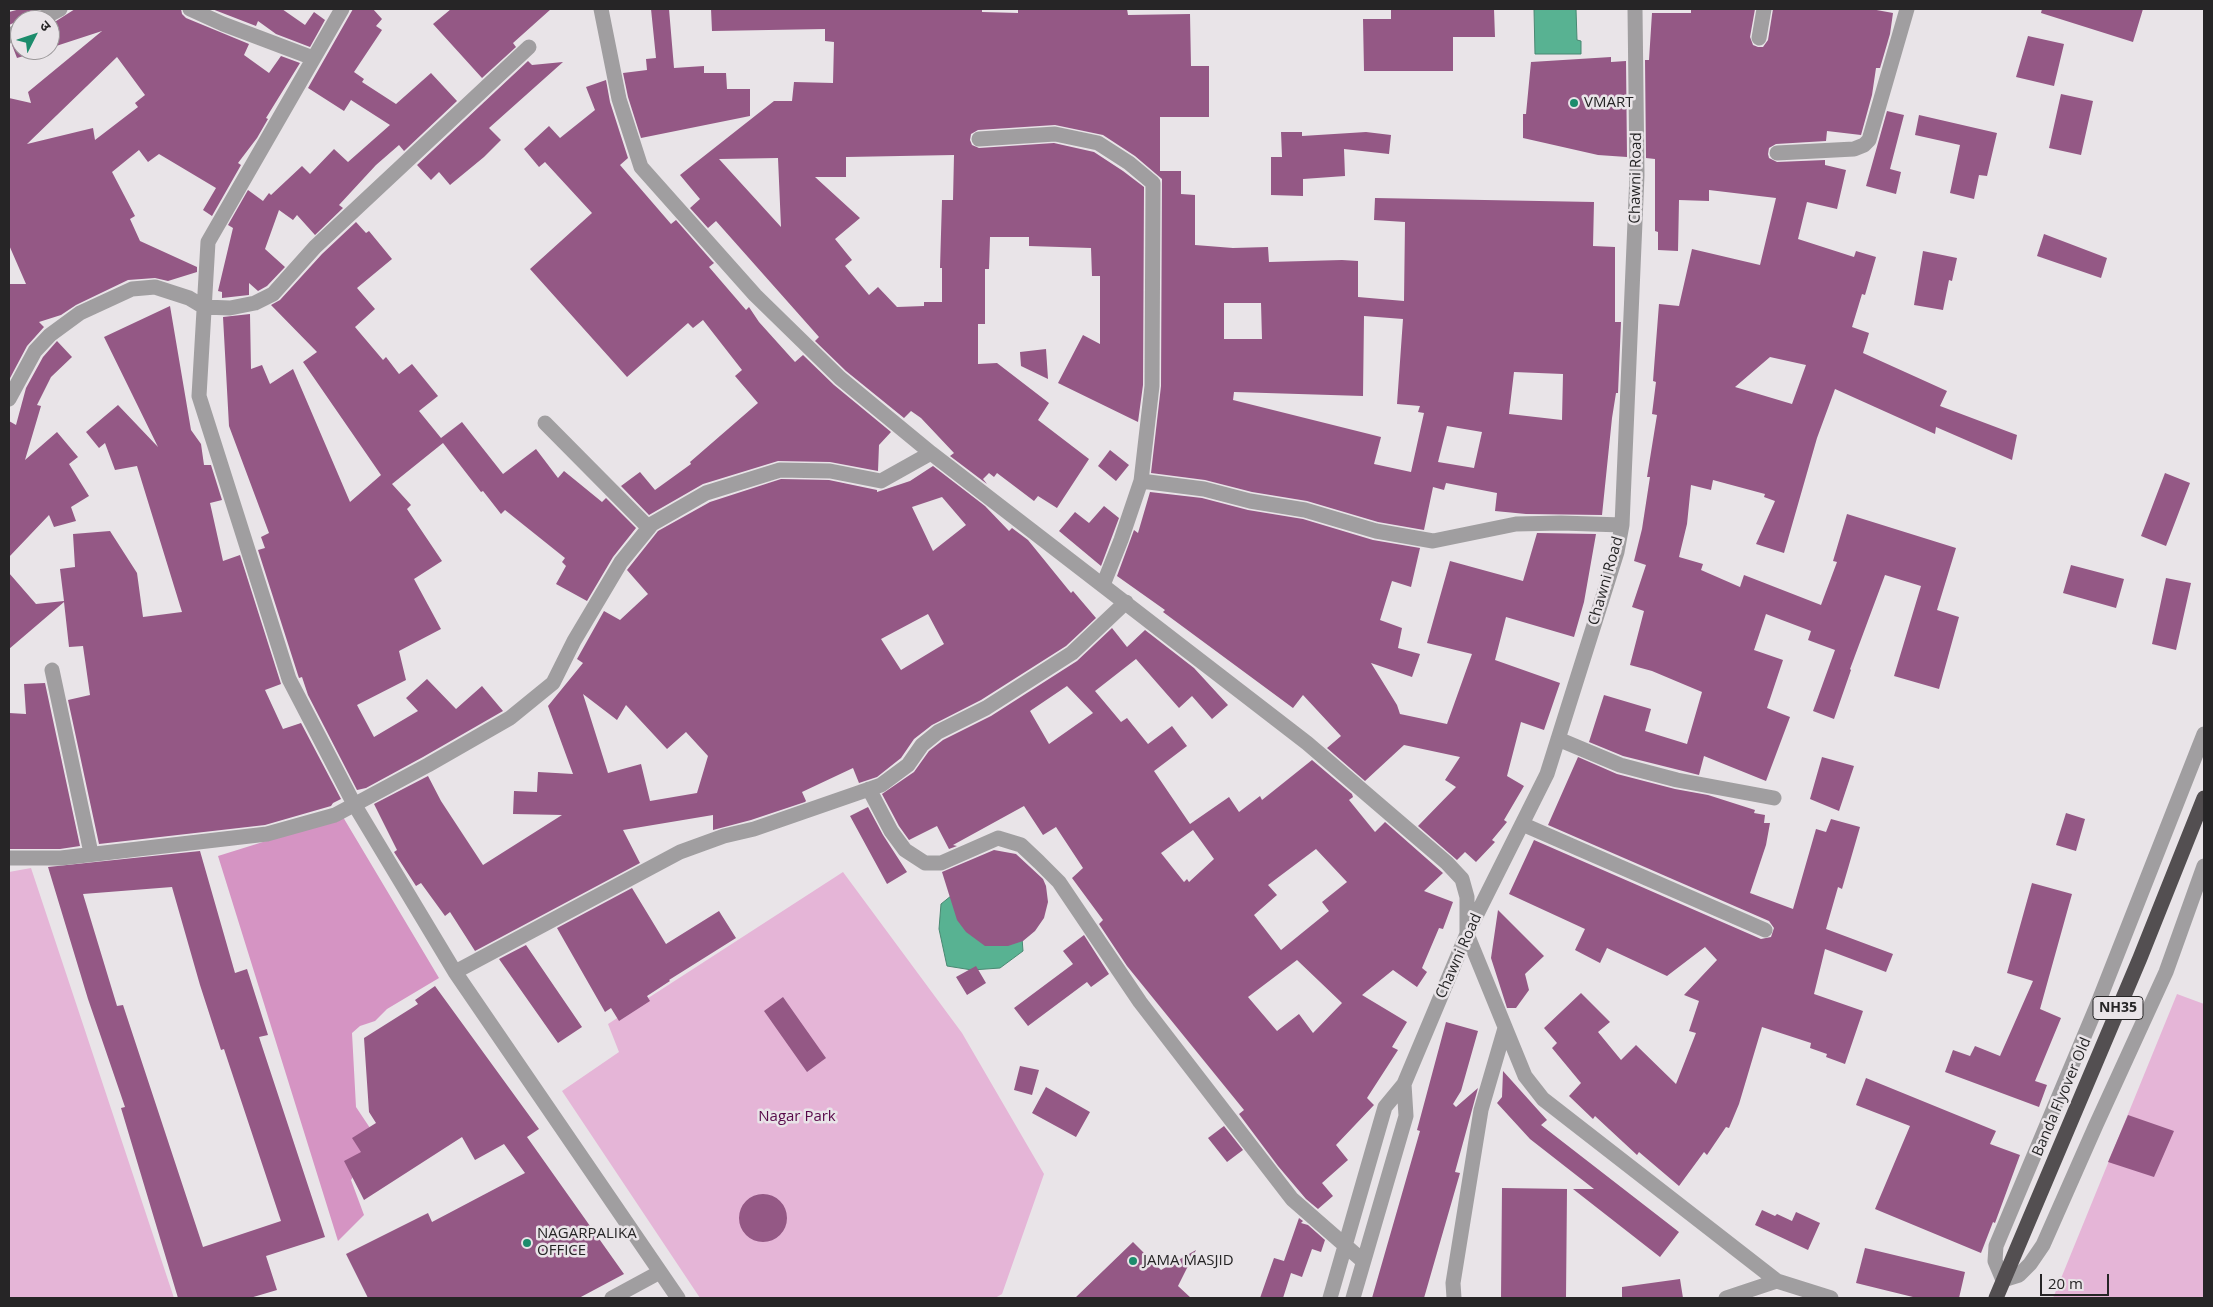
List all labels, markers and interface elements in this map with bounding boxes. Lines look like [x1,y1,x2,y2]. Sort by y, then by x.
north arrow [10,10,60,60]
text: उ [36,16,56,35]
place label: VMART [1584,94,1633,112]
marker: VMART [1568,97,1580,109]
street label: Chawni Road [1626,132,1646,224]
street label: Chawni Road [1585,535,1627,627]
street label: Chawni Road [1432,911,1486,1001]
road number: NH35 [2093,996,2143,1020]
street label: Banda Flyover Old [2029,1035,2095,1159]
park label: Nagar Park [758,1108,836,1126]
place label: NAGARPALIKA OFFICE [537,1225,637,1260]
marker: NAGARPALIKA OFFICE [521,1237,533,1249]
place label: JAMA MASJID [1143,1252,1234,1270]
marker: JAMA MASJID [1127,1255,1139,1267]
scale bar [2043,1264,2112,1296]
text: 20 m [2048,1273,2083,1293]

